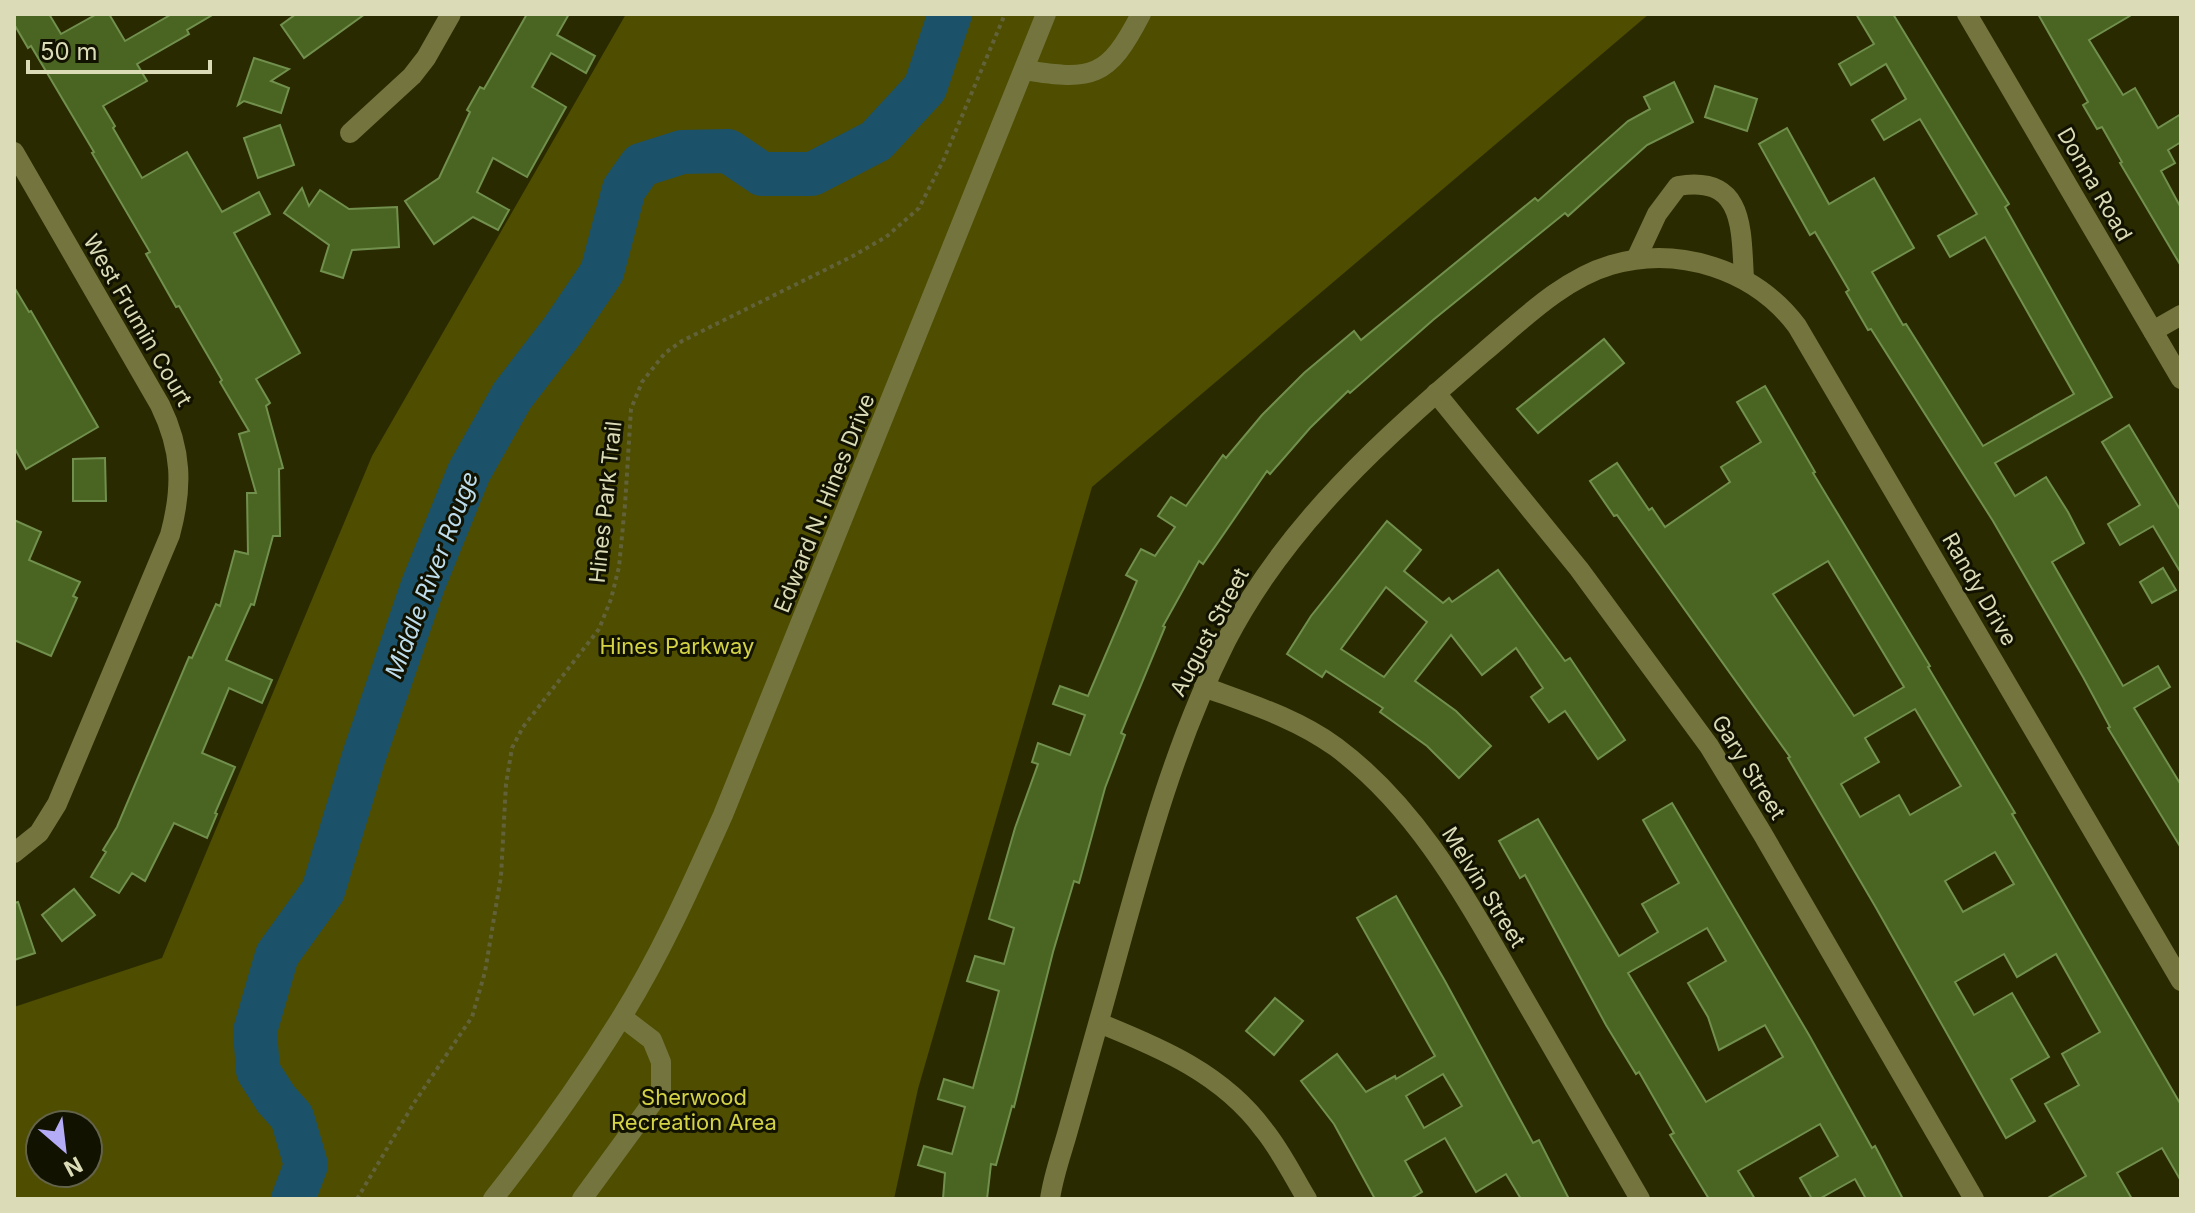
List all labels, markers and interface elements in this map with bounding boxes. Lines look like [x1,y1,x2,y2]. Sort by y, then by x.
scale bar [28,24,210,74]
text: 50 m [40,37,98,66]
street label: Donna Road [2052,123,2138,245]
street label: West Frumin Court [78,230,198,410]
street label: Edward N. Hines Drive [768,390,880,616]
street label: Hines Park Trail [584,420,626,584]
water label: Middle River Rouge [379,467,484,682]
street label: Randy Drive [1937,528,2023,650]
street label: August Street [1164,563,1254,701]
park label: Hines Parkway [600,633,754,659]
street label: Gary Street [1707,710,1791,824]
street label: Melvin Street [1437,822,1531,952]
park label: Sherwood Recreation Area [611,1084,777,1135]
north arrow [24,1109,104,1189]
text: N [60,1151,87,1182]

